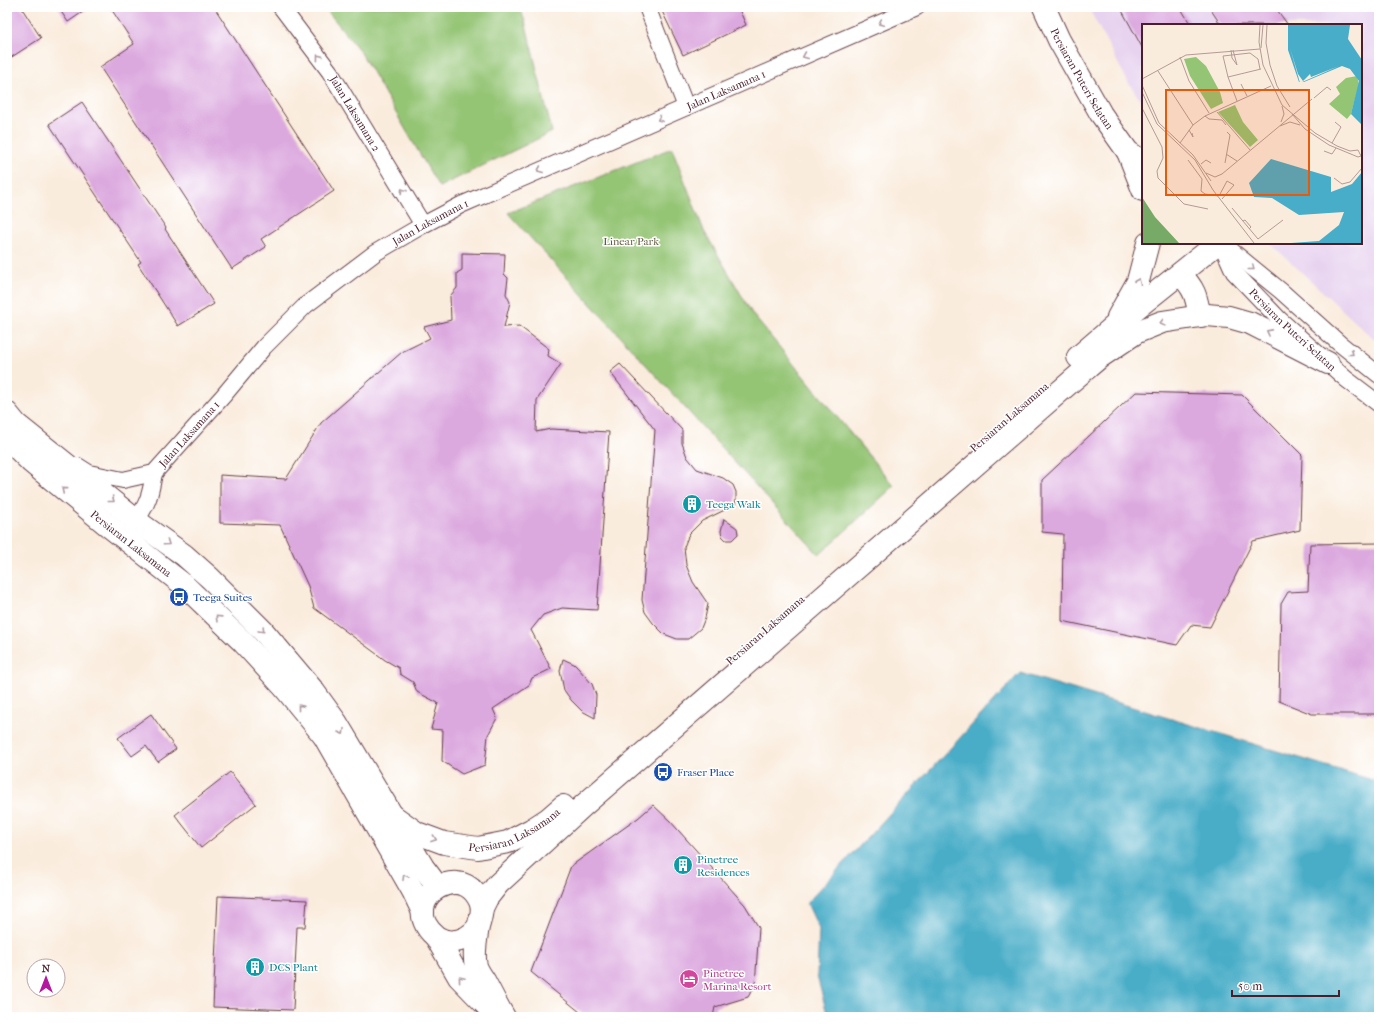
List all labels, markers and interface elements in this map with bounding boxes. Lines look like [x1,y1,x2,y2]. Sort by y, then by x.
one-way arrow [878,18,885,26]
inset map [1142,24,1362,244]
street label: Persiaran Puteri Selatan [1047,26,1116,132]
one-way arrow [801,51,808,59]
one-way arrow [317,55,324,62]
street label: Jalan Laksamana 1 [684,68,768,114]
street label: Jalan Laksamana 2 [326,73,383,154]
one-way arrow [656,114,663,122]
one-way arrow [537,165,545,173]
one-way arrow [400,188,408,195]
street label: Jalan Laksamana 1 [389,197,470,249]
park label: Linear Park [603,235,659,248]
one-way arrow [1248,263,1255,270]
one-way arrow [1133,277,1141,284]
street label: Persiaran Puteri Selatan [1246,286,1339,374]
one-way arrow [1158,318,1165,327]
one-way arrow [1265,330,1273,337]
one-way arrow [1346,348,1353,355]
street label: Persiaran Laksamana [967,379,1052,455]
street label: Jalan Laksamana 1 [156,398,223,471]
one-way arrow [61,487,69,494]
building icon: Teega Walk [681,493,703,515]
one-way arrow [108,496,115,503]
place label: Teega Walk [706,498,761,511]
street label: Persiaran Laksamana [88,508,175,580]
one-way arrow [162,538,169,545]
bus stop icon: Teega Suites [168,586,190,608]
place label: Teega Suites [193,591,252,604]
street label: Persiaran Laksamana [723,592,808,668]
one-way arrow [215,615,223,623]
one-way arrow [258,625,265,633]
one-way arrow [298,705,305,712]
one-way arrow [338,728,345,736]
bus stop icon: Fraser Place [652,761,674,783]
place label: Fraser Place [677,766,735,779]
street label: Persiaran Laksamana [468,805,564,855]
one-way arrow [431,835,438,843]
place label: Pinetree Residences [697,853,750,879]
building icon: Pinetree Residences [672,854,694,876]
one-way arrow [402,874,410,881]
building icon: DCS Plant [244,956,266,978]
north arrow [26,958,66,998]
place label: DCS Plant [269,961,318,974]
text: N [42,962,51,975]
place label: Pinetree Marina Resort [703,967,771,993]
hotel icon: Pinetree Marina Resort [678,968,700,990]
scale bar [1232,972,1339,998]
one-way arrow [459,976,466,983]
text: 50 m [1238,979,1262,993]

